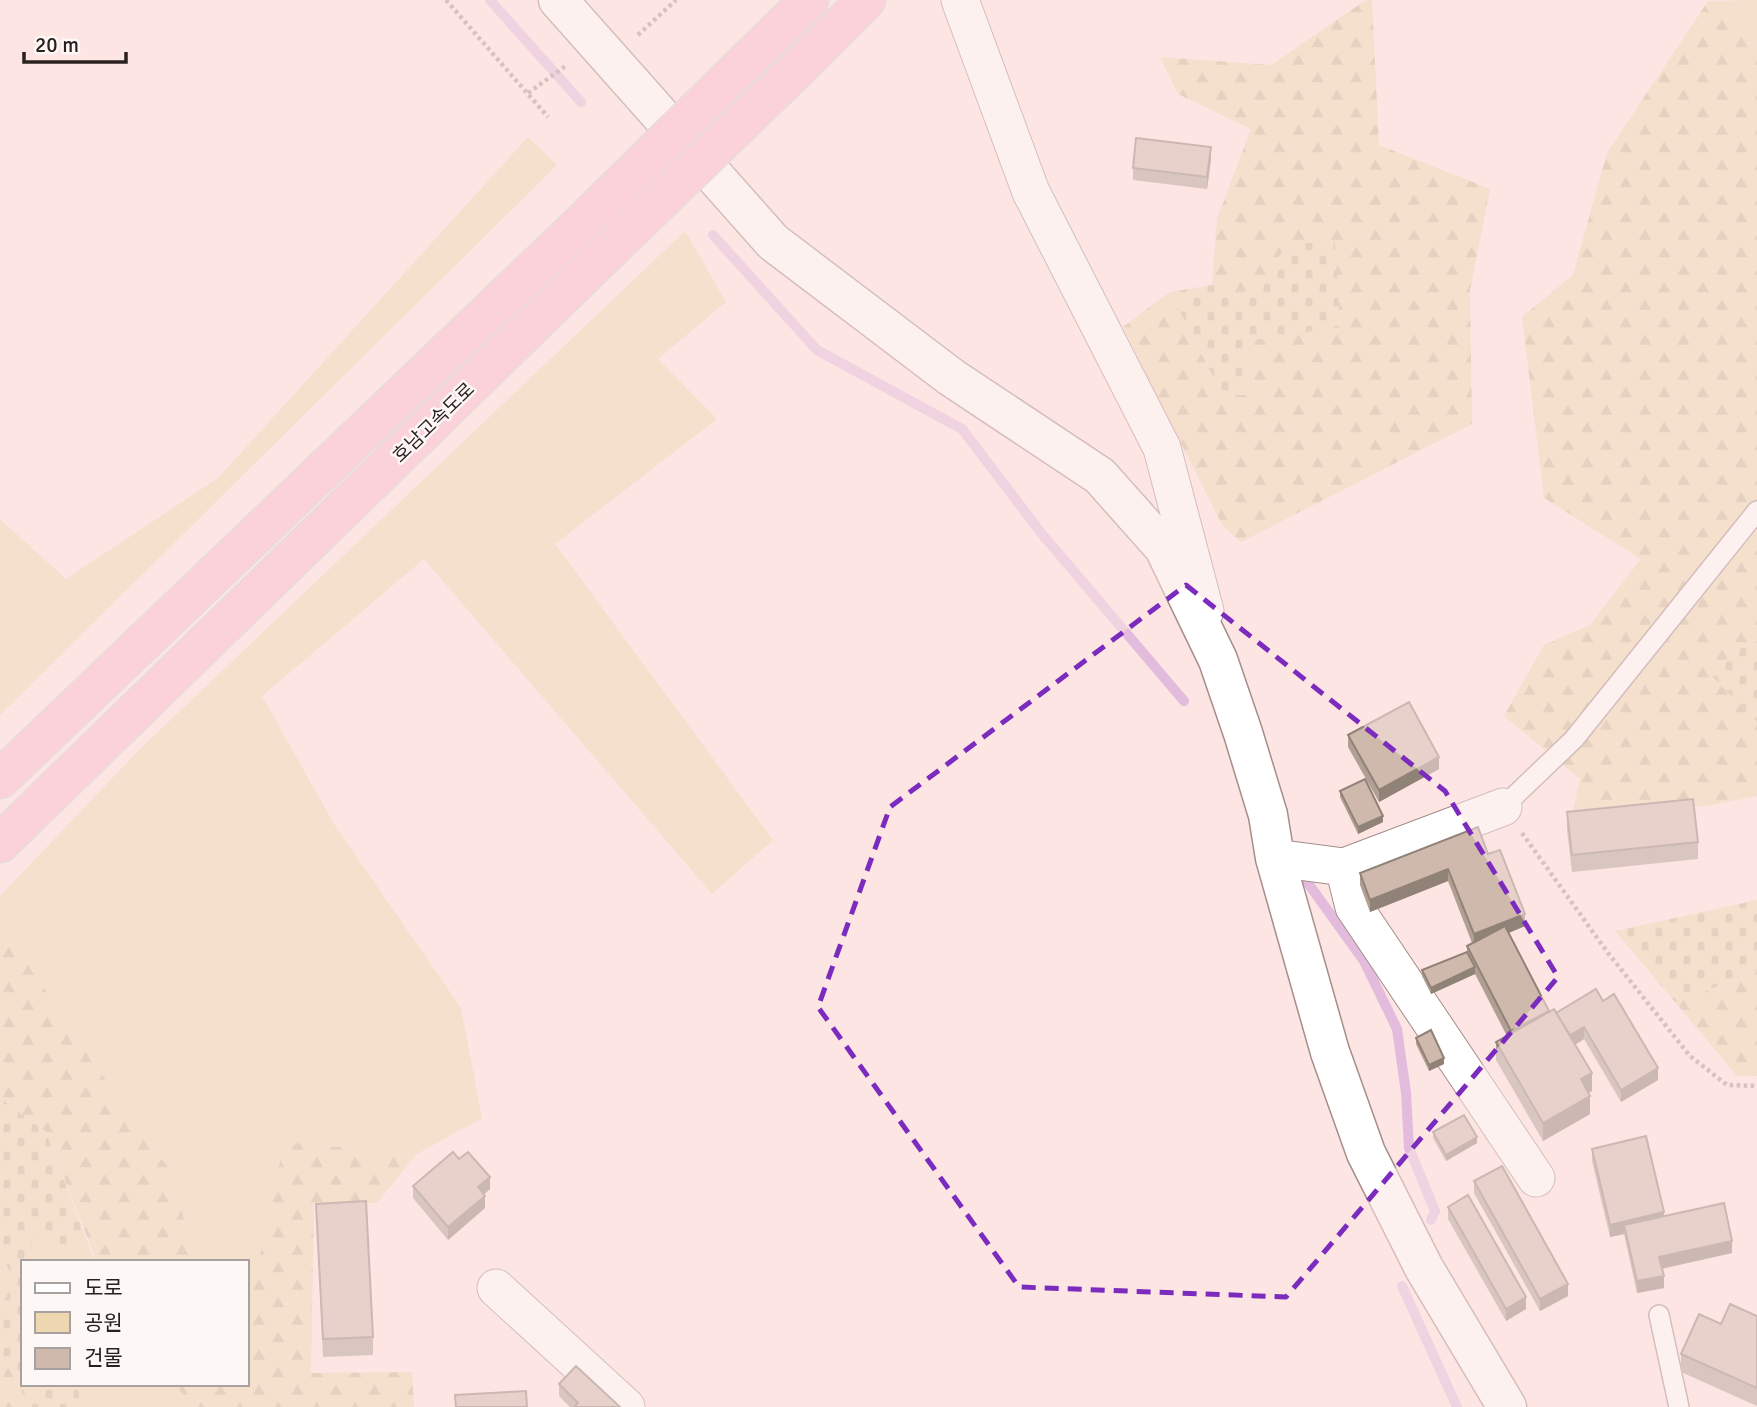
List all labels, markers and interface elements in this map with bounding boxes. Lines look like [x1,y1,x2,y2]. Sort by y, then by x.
scale bar [24,21,126,65]
text: 20 m [35,32,79,58]
street label: 호남고속도로 [388,378,480,468]
legend [21,1260,248,1386]
text: 도로 [84,1275,123,1301]
text: 공원 [84,1310,123,1336]
text: 건물 [84,1345,123,1371]

